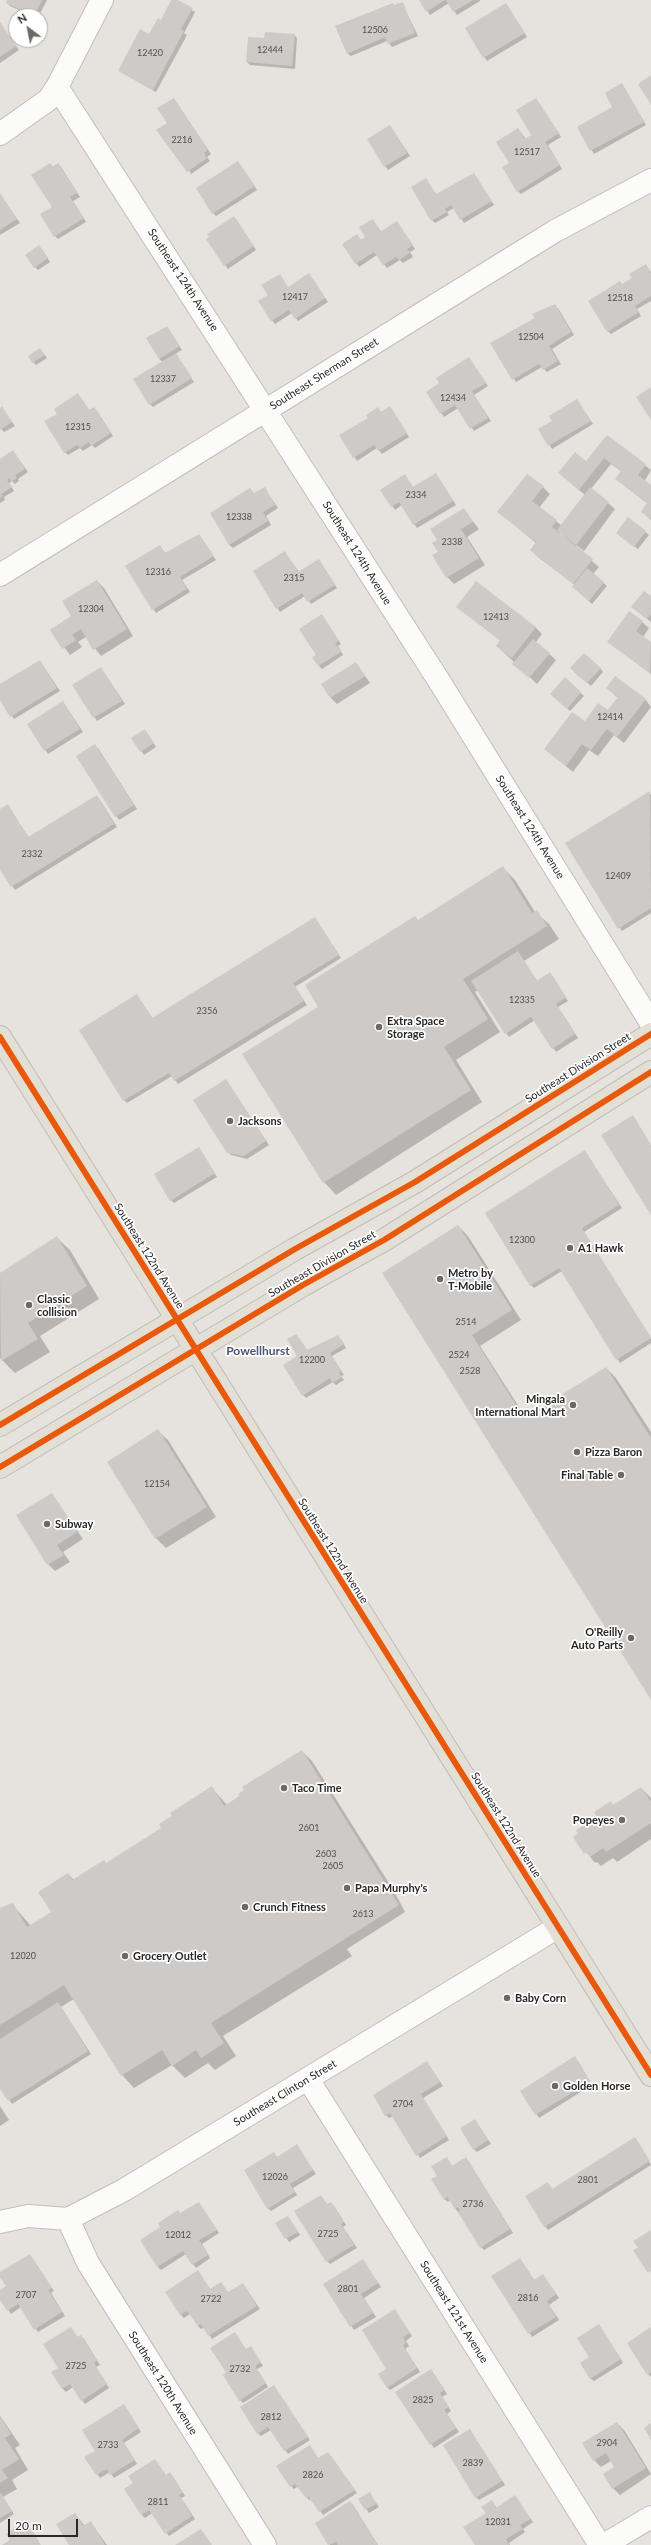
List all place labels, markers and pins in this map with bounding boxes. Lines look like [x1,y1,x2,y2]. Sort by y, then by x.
place label: Extra Space Storage [387,1014,444,1040]
marker: Extra Space Storage [374,1022,384,1032]
place label: Jacksons [238,1114,281,1128]
marker: Jacksons [225,1116,235,1126]
place label: A1 Hawk [578,1241,623,1255]
marker: A1 Hawk [565,1243,575,1253]
place label: Metro by T-Mobile [448,1266,493,1292]
marker: Metro by T-Mobile [435,1274,445,1284]
place label: Classic collision [37,1292,77,1318]
marker: Classic collision [24,1300,34,1310]
place label: Mingala International Mart [475,1392,565,1418]
marker: Mingala International Mart [568,1400,578,1410]
place label: Pizza Baron [585,1445,642,1459]
marker: Pizza Baron [572,1447,582,1457]
place label: Final Table [561,1468,613,1482]
marker: Final Table [616,1470,626,1480]
place label: Subway [55,1517,93,1531]
marker: Subway [42,1519,52,1529]
place label: O'Reilly Auto Parts [571,1625,623,1651]
marker: O'Reilly Auto Parts [626,1633,636,1643]
place label: Taco Time [292,1781,342,1795]
marker: Taco Time [279,1783,289,1793]
place label: Popeyes [573,1813,614,1827]
marker: Popeyes [617,1815,627,1825]
place label: Papa Murphy's [355,1881,427,1895]
marker: Papa Murphy's [342,1883,352,1893]
place label: Crunch Fitness [253,1900,326,1914]
marker: Crunch Fitness [240,1902,250,1912]
place label: Grocery Outlet [133,1949,207,1963]
marker: Grocery Outlet [120,1951,130,1961]
place label: Baby Corn [515,1991,566,2005]
marker: Baby Corn [502,1993,512,2003]
place label: Golden Horse [563,2079,630,2093]
marker: Golden Horse [550,2081,560,2091]

